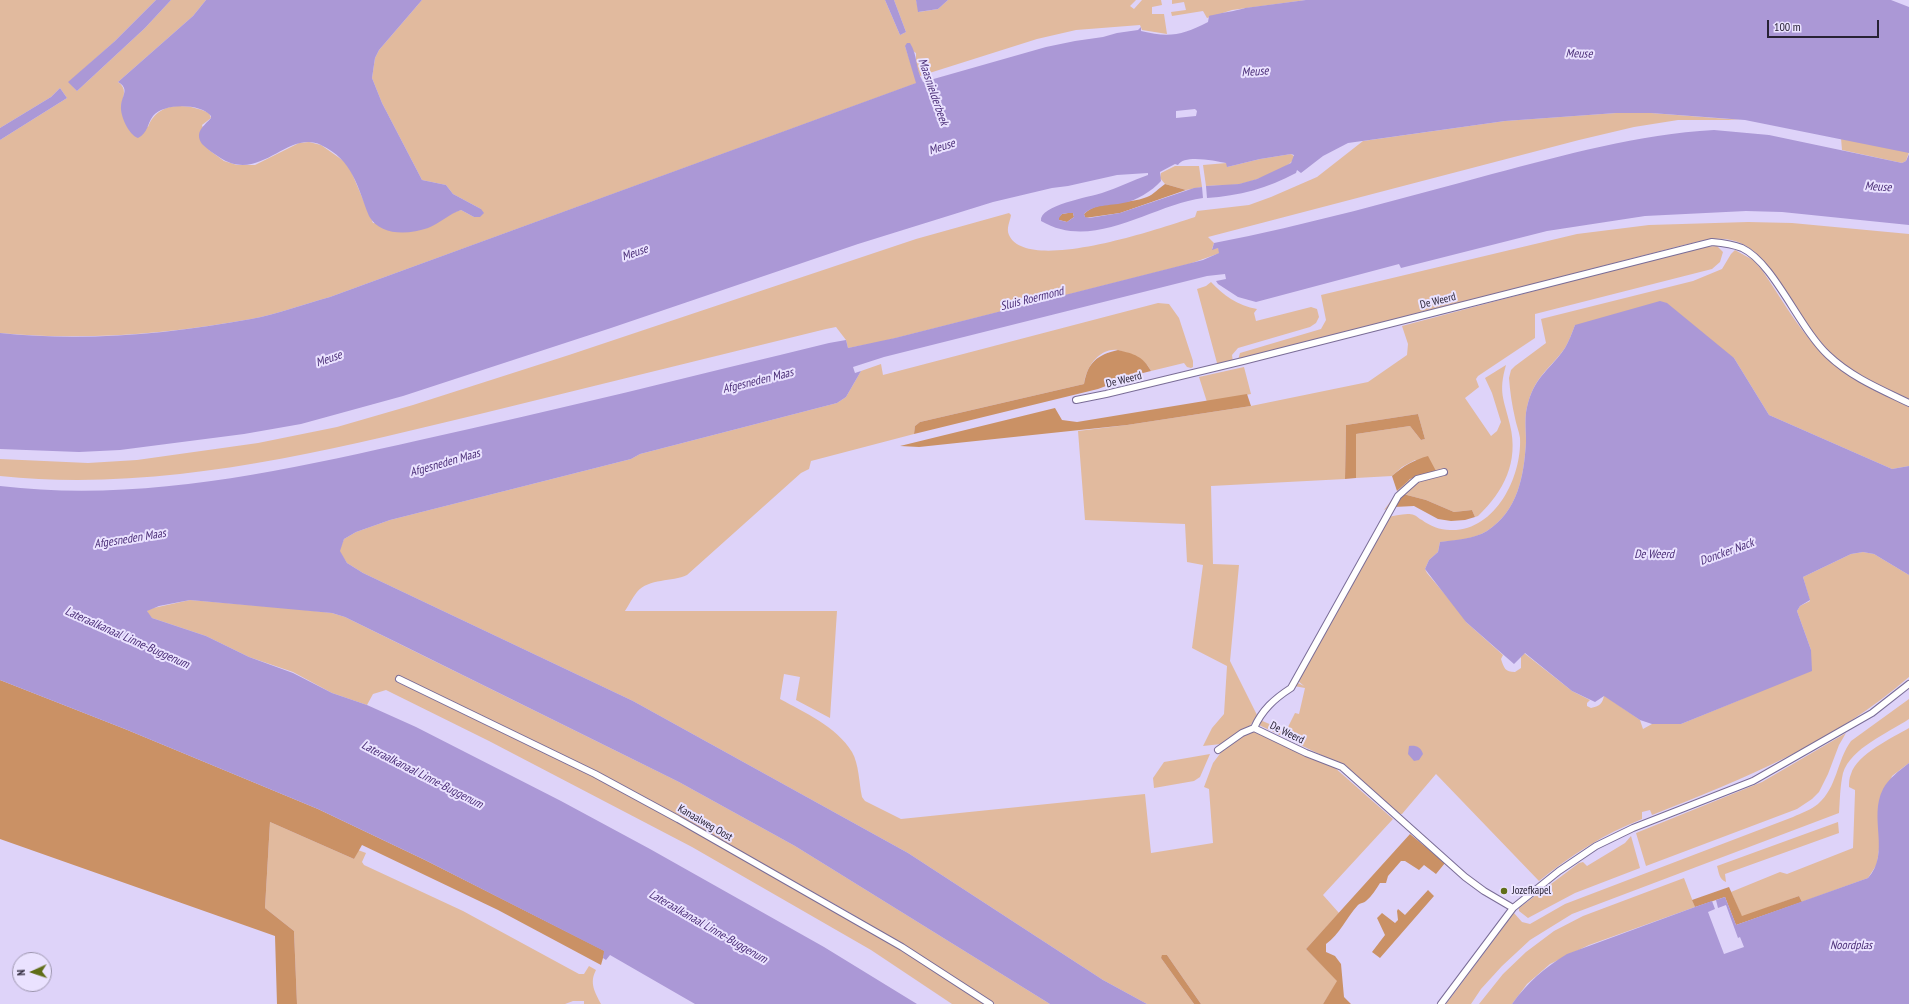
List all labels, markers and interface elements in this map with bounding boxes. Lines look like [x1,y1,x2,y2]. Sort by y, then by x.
scale bar [1769,12,1881,38]
text: 100 m [1774,19,1801,34]
water label: Meuse [1565,47,1593,61]
water label: Maasnielderbeek [915,57,951,127]
water label: Meuse [1241,64,1269,80]
water label: Meuse [927,136,957,158]
water label: Meuse [1864,179,1892,195]
water label: Meuse [620,242,650,264]
water label: Sluis Roermond [999,284,1065,314]
street label: De Weerd [1419,290,1457,312]
water label: Meuse [314,348,344,370]
water label: Afgesneden Maas [721,365,795,397]
street label: De Weerd [1105,369,1143,391]
water label: Afgesneden Maas [408,446,482,480]
water label: Afgesneden Maas [93,526,167,552]
water label: Doncker Nack [1698,536,1756,568]
water label: De Weerd [1634,548,1674,562]
water label: Lateraalkanaal Linne-Buggenum [63,604,191,672]
street label: De Weerd [1268,719,1306,747]
water label: Lateraalkanaal Linne-Buggenum [359,738,485,812]
street label: Kanaalweg Oost [675,802,735,844]
place label: Jozefkapel [1512,884,1551,898]
marker: Jozefkapel [1499,886,1509,896]
water label: Lateraalkanaal Linne-Buggenum [646,887,770,967]
water label: Noordplas [1830,939,1872,953]
north arrow [12,952,52,992]
text: N [14,969,28,976]

